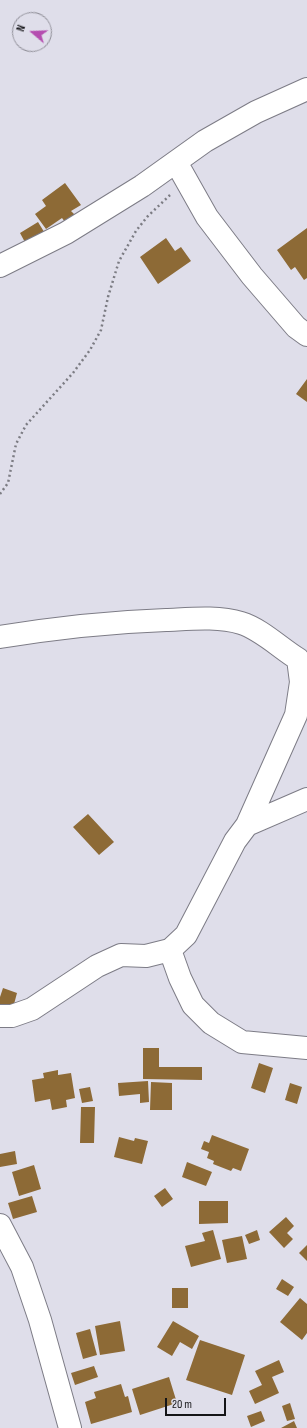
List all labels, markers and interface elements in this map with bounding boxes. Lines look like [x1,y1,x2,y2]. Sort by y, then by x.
north arrow [12,12,52,52]
text: N [14,23,28,33]
scale bar [167,1390,228,1416]
text: 20 m [172,1397,192,1412]

